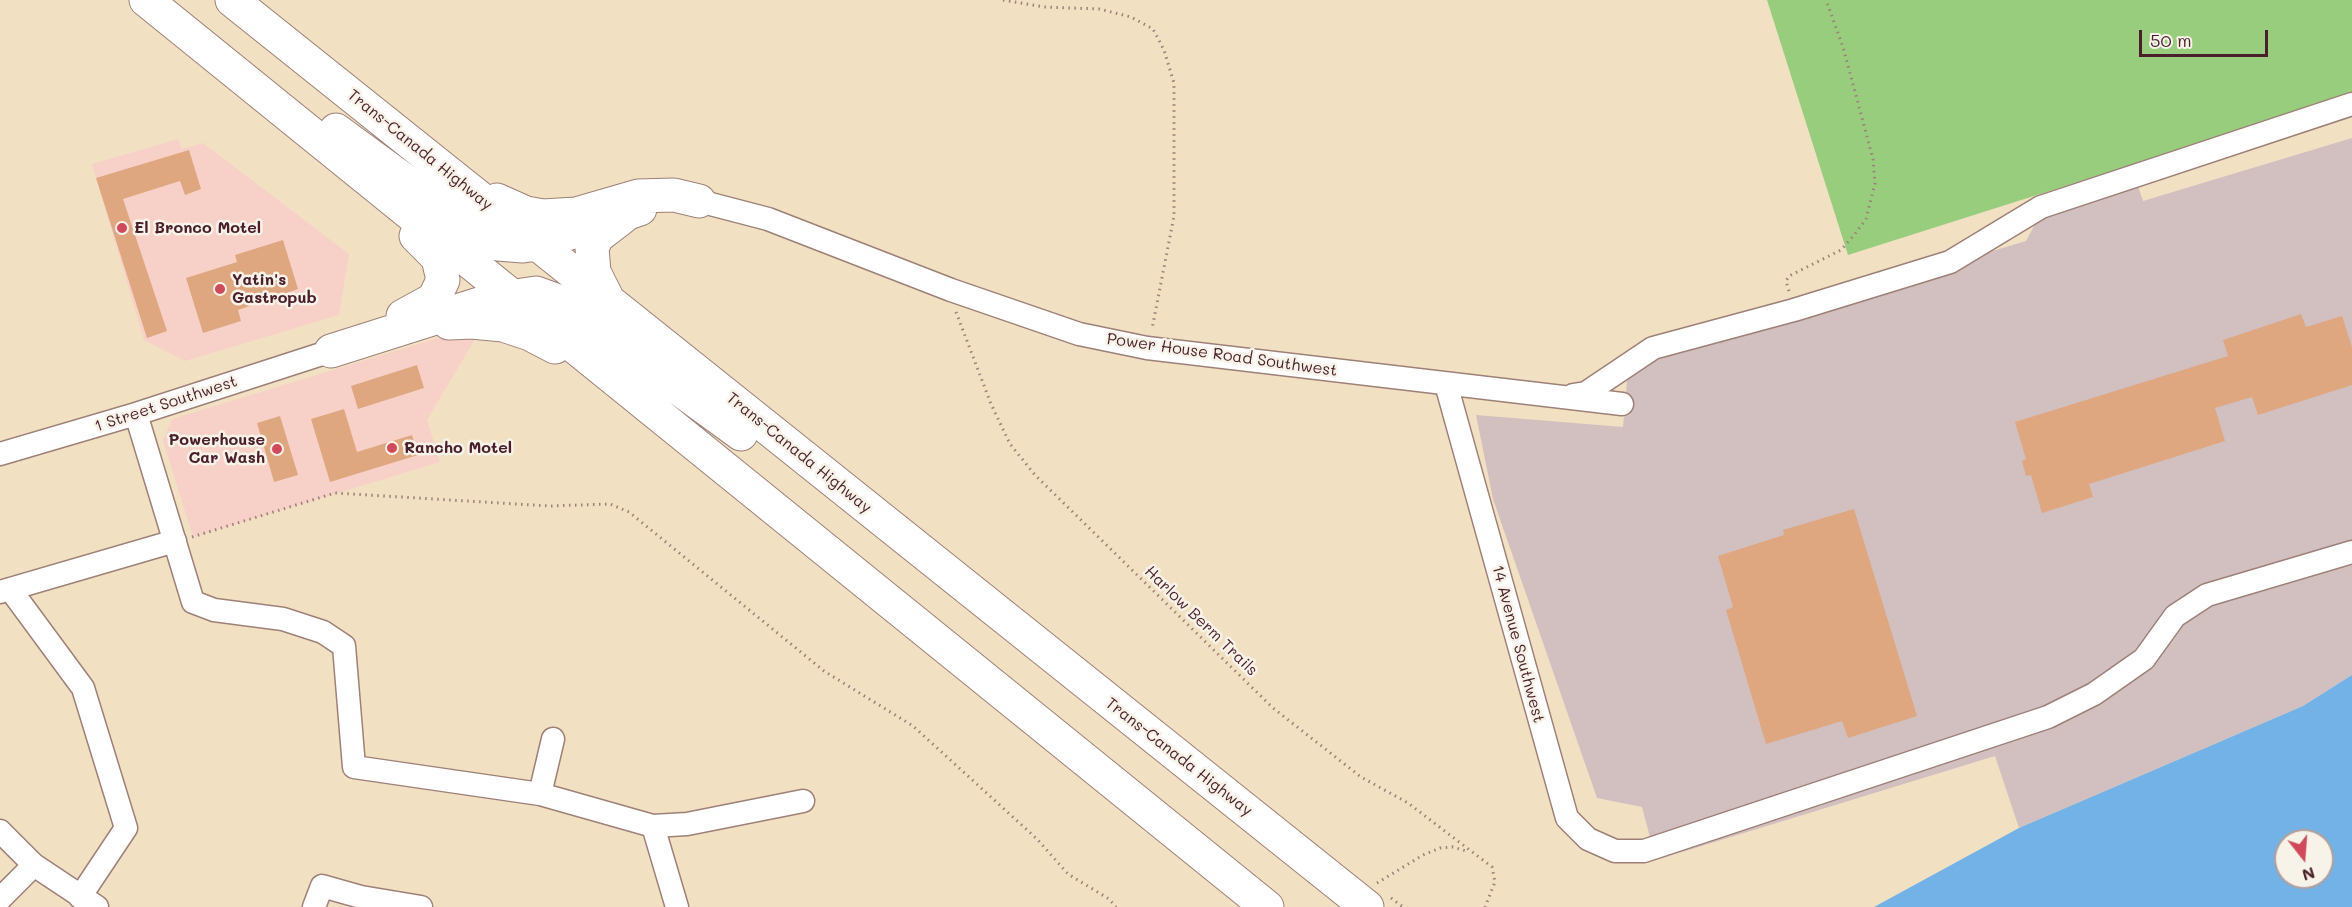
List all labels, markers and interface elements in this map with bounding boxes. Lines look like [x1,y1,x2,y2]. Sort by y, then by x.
scale bar [2142,18,2271,56]
text: 50 m [2150,28,2192,52]
street label: Trans-Canada Highway [344,86,496,214]
place label: El Bronco Motel [134,218,261,238]
marker: El Bronco Motel [115,221,129,235]
place label: Yatin's Gastropub [232,270,317,308]
marker: Yatin's Gastropub [213,282,227,296]
street label: Power House Road Southwest [1105,329,1339,381]
street label: 1 Street Southwest [92,372,240,436]
street label: Trans-Canada Highway [723,389,875,517]
place label: Powerhouse Car Wash [168,430,265,468]
place label: Rancho Motel [404,438,512,458]
marker: Rancho Motel [385,441,399,455]
marker: Powerhouse Car Wash [270,442,284,456]
street label: Harlow Berm Trails [1140,562,1262,680]
street label: 14 Avenue Southwest [1488,563,1548,725]
street label: Trans-Canada Highway [1102,694,1256,820]
north arrow [2274,829,2334,889]
text: N [2300,863,2318,887]

